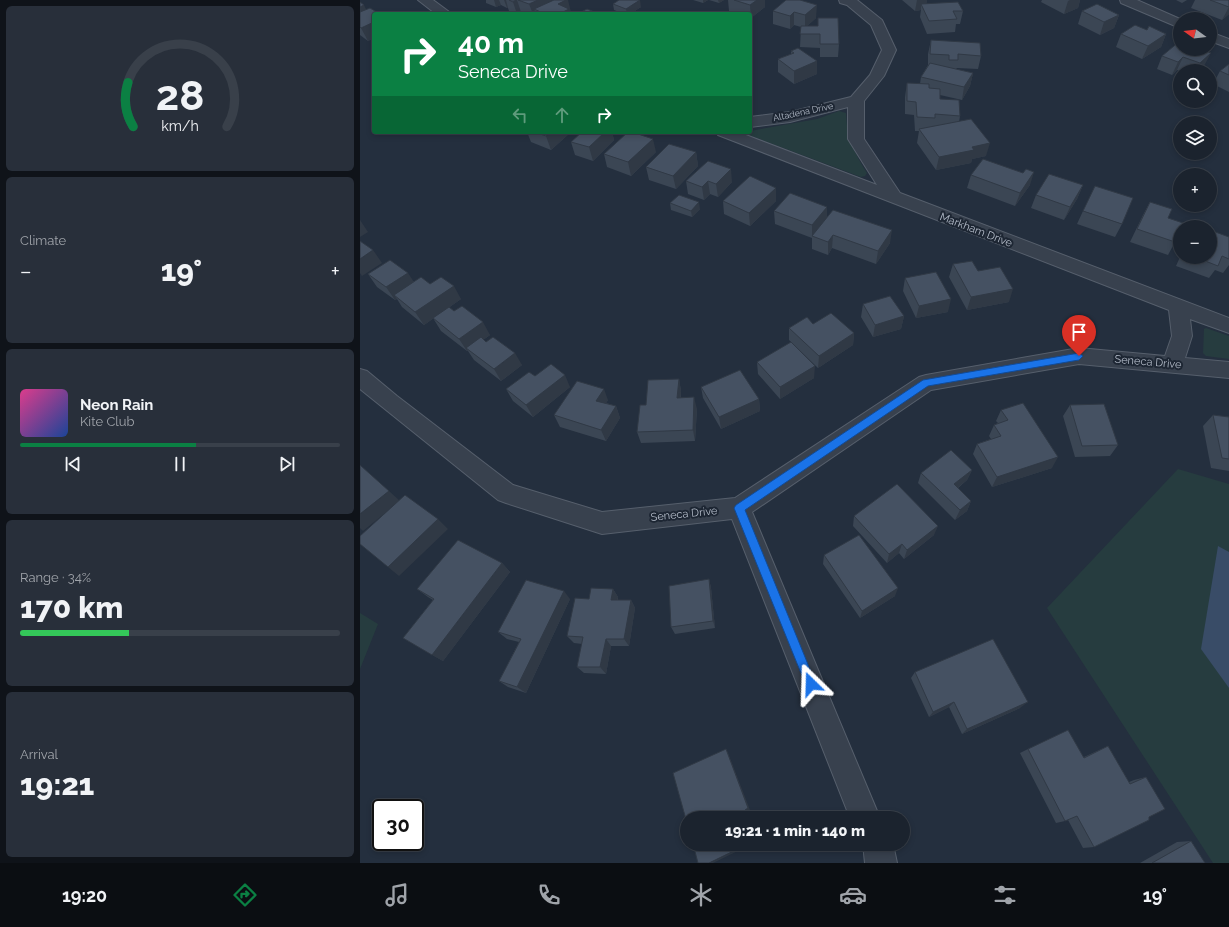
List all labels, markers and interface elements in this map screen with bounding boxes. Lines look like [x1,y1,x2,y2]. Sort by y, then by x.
north arrow [1173,12,1217,56]
map controls [1173,12,1217,264]
text: 40 m [458,27,524,60]
icon: right [392,28,444,80]
text: Seneca Drive [458,61,568,82]
button: search [1173,64,1217,108]
text: 28 [156,71,204,120]
street label: Altadena Drive [772,101,835,123]
icon: left [509,104,531,126]
icon: ahead [551,104,573,126]
icon: right [593,104,615,126]
button: layers [1173,116,1217,160]
text: km/h [161,117,199,133]
button: + [1173,168,1217,212]
street label: Markham Drive [938,210,1015,250]
button: − [1173,220,1217,264]
text: Climate [20,233,66,248]
text: 19° [161,253,202,288]
text: − [20,258,32,284]
text: + [331,258,340,284]
pin [1062,315,1096,356]
icon: arrive [1068,321,1090,343]
street label: Seneca Drive [1114,353,1183,371]
text: Neon Rain [80,396,153,414]
text: Kite Club [80,414,135,429]
icon: previous [62,453,84,475]
icon: pause [169,453,191,475]
icon: next [276,453,298,475]
street label: Seneca Drive [650,504,719,524]
text: Range · 34% [20,570,91,585]
text: 170 km [20,590,123,625]
position arrow [790,663,832,705]
text: Arrival [20,747,58,762]
text: 19:21 [20,767,94,802]
speed limit sign: 30 [372,799,424,851]
text: 19:21 · 1 min · 140 m [725,822,865,840]
icon: directions [231,881,259,909]
icon: music [383,881,411,909]
icon: phone [535,881,563,909]
icon: climate [687,881,715,909]
icon: car [839,881,867,909]
icon: filters [991,881,1019,909]
text: 19:20 [62,885,107,906]
text: 19° [1143,885,1167,906]

